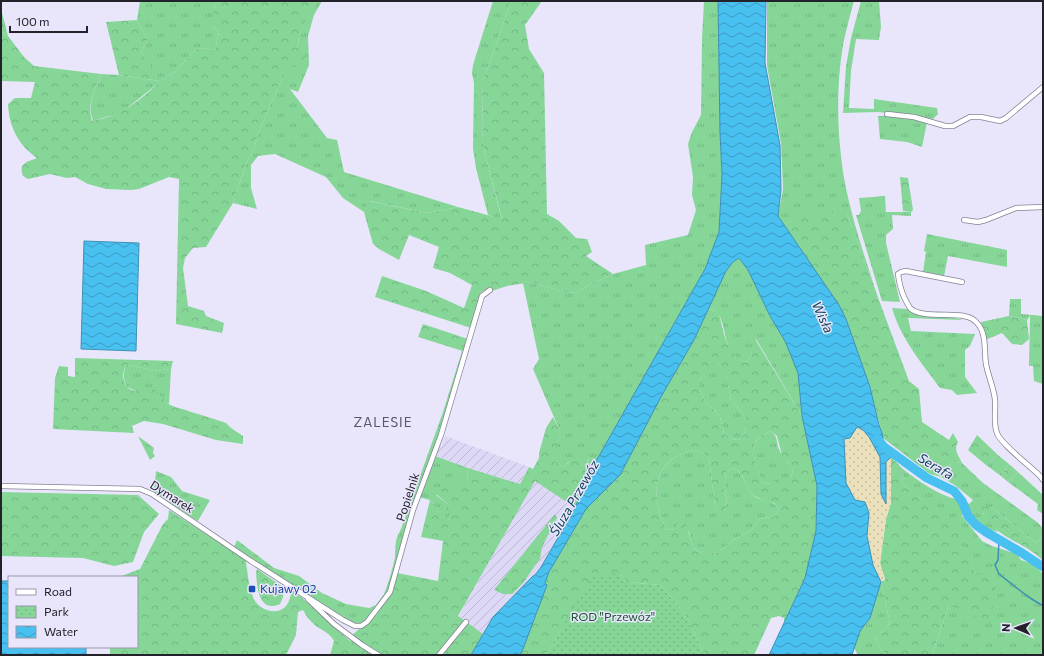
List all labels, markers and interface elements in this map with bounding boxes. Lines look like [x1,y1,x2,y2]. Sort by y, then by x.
scale bar [10,8,87,34]
text: 100 m [16,14,50,28]
water label: Wisła [809,299,837,336]
district label: ZALESIE [354,414,412,430]
water label: Serafa [916,449,957,483]
water label: Śluza Przewóz [545,456,602,539]
street label: Popielnik [393,470,422,523]
street label: Dymarek [148,477,198,515]
legend [8,576,138,648]
place label: Kujawy 02 [260,581,317,595]
text: Road [44,584,72,598]
marker: Kujawy 02 [247,584,257,594]
text: Park [44,604,70,618]
north arrow [996,608,1036,648]
park label: ROD "Przewóz" [571,609,655,623]
text: N [999,623,1012,632]
text: Water [44,624,78,638]

